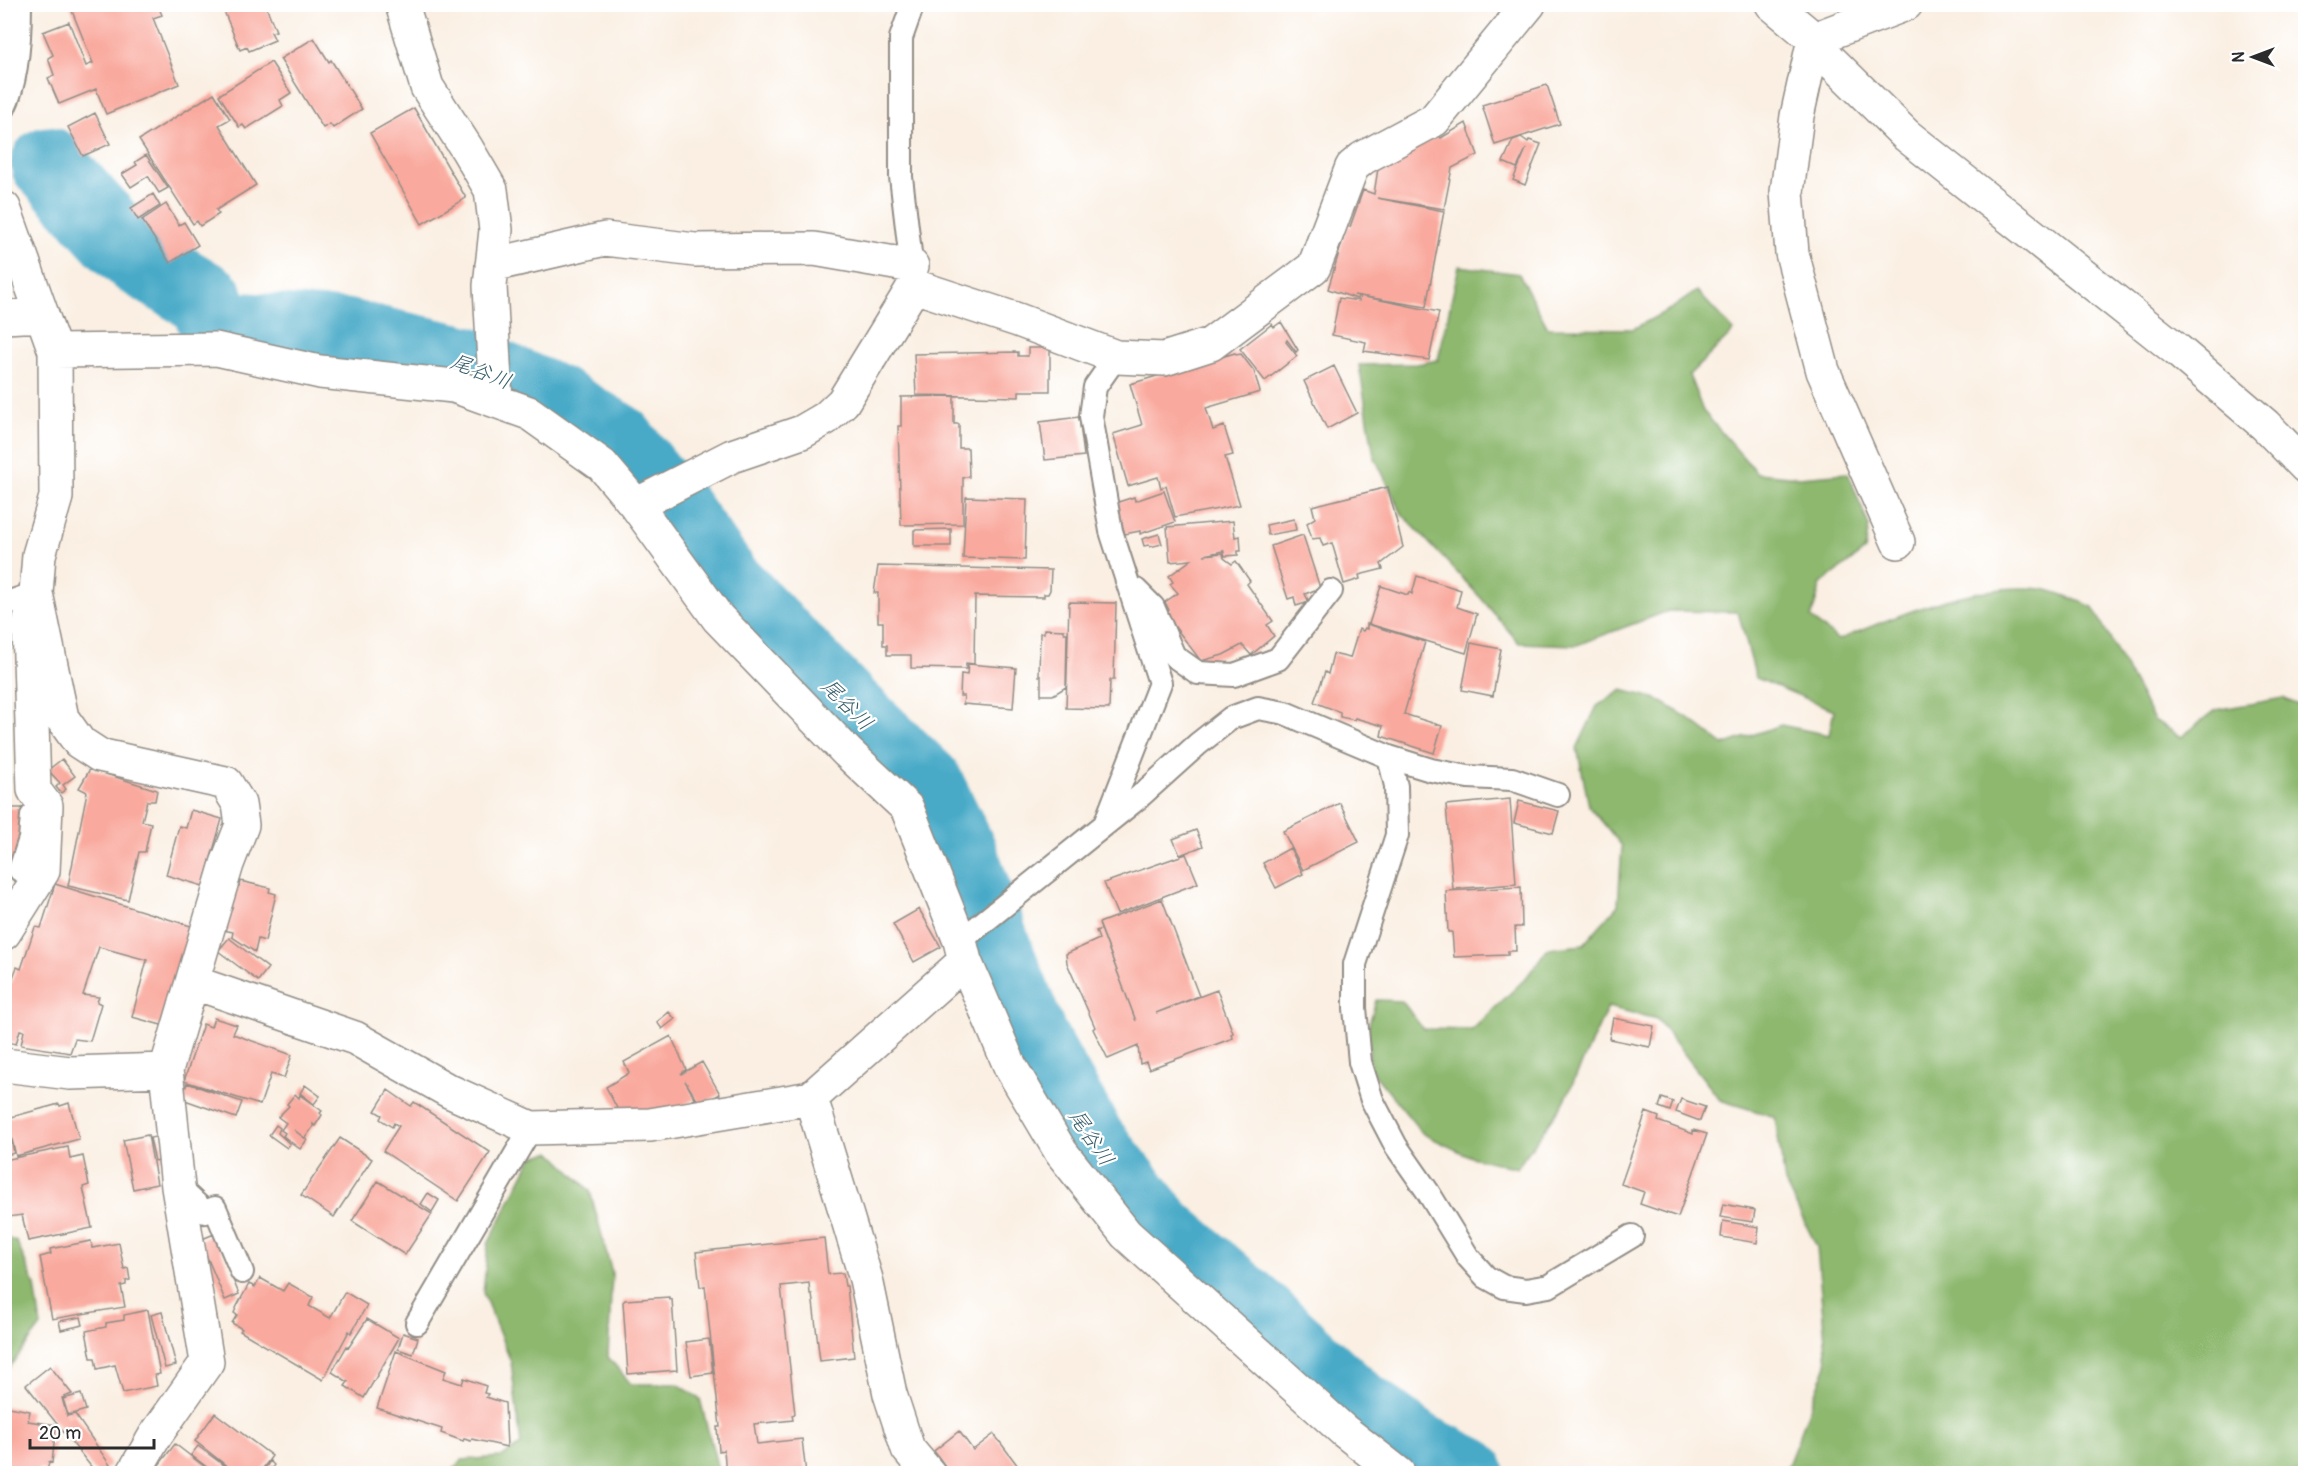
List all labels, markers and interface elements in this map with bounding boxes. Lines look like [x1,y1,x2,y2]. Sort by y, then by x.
north arrow [2223,27,2283,87]
text: N [2229,51,2249,62]
water label: 尾谷川 [447,348,515,396]
water label: 尾谷川 [815,673,879,737]
water label: 尾谷川 [1062,1104,1120,1172]
scale bar [30,1412,154,1450]
text: 20 m [39,1422,81,1445]

